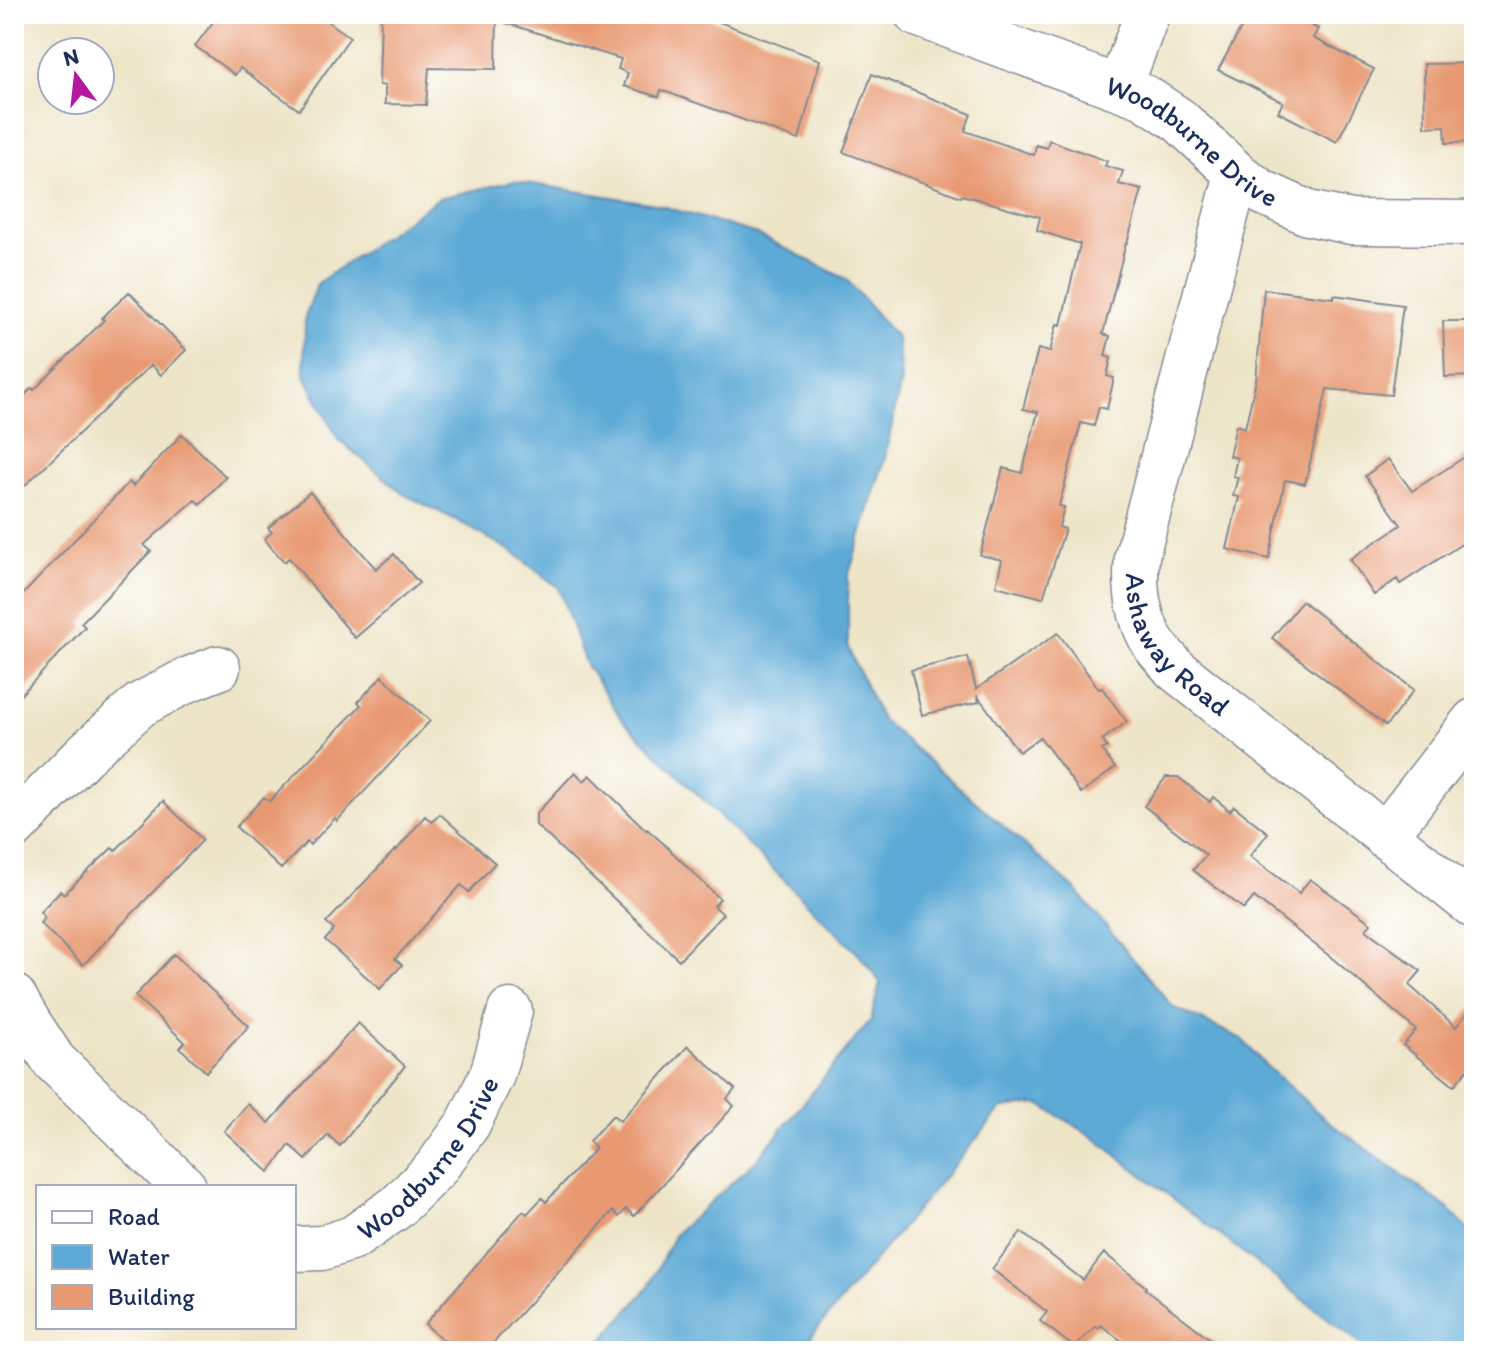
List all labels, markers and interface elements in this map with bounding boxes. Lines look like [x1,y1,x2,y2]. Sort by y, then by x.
north arrow [36,36,116,116]
text: N [60,42,82,72]
street label: Woodburne Drive [1102,68,1283,214]
street label: Ashaway Road [1119,572,1237,723]
street label: Woodburne Drive [350,1070,506,1247]
legend [36,1185,296,1329]
text: Road [108,1202,160,1231]
text: Water [108,1242,170,1271]
text: Building [108,1282,195,1311]

